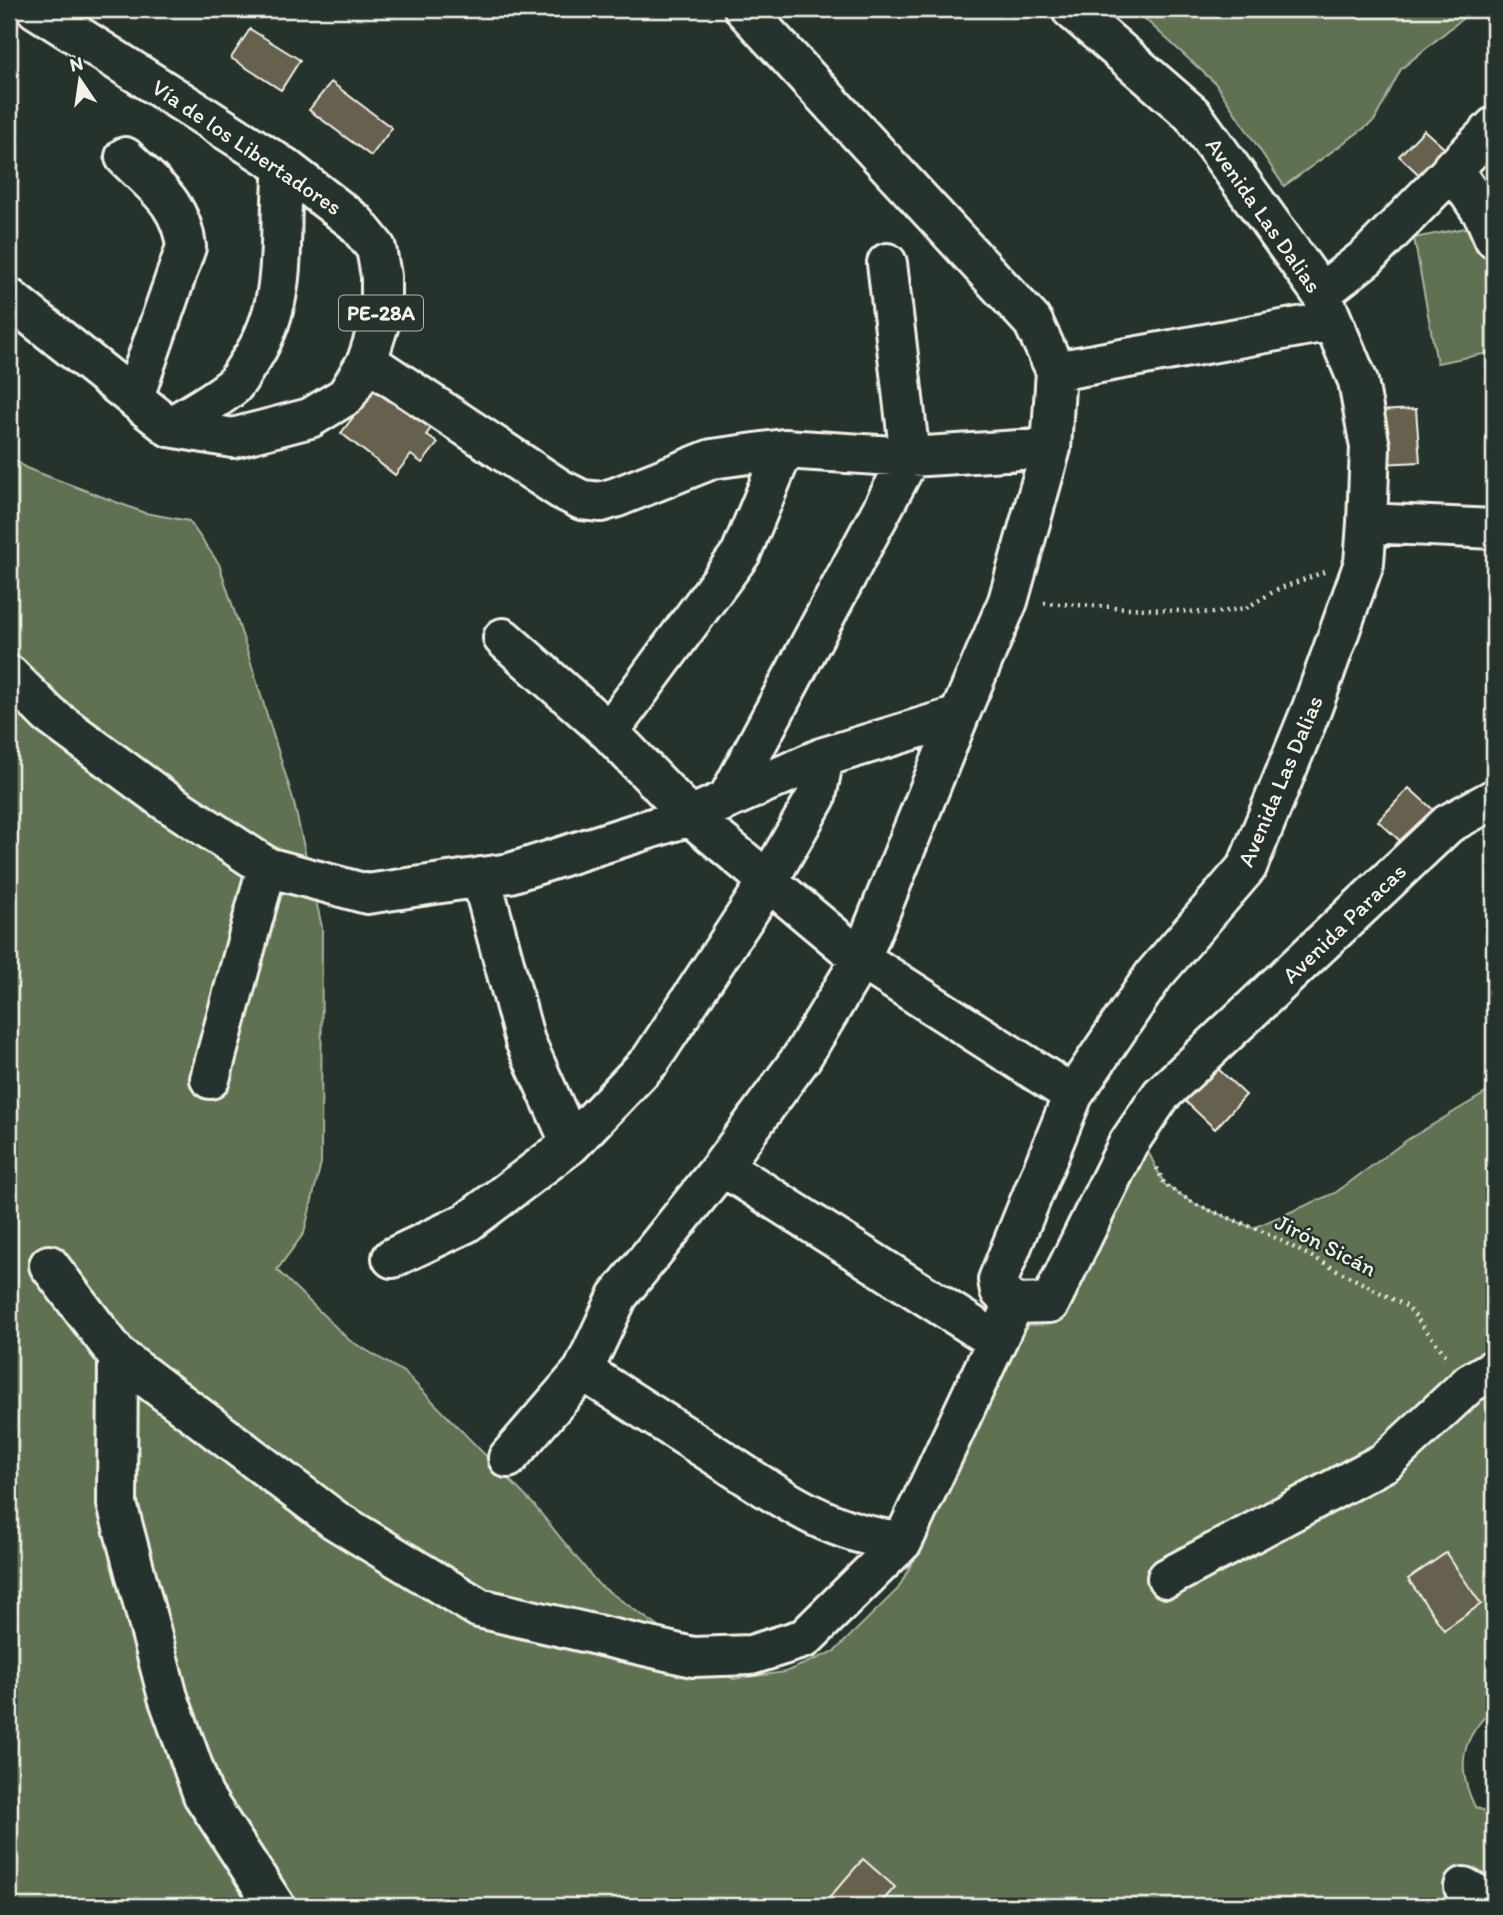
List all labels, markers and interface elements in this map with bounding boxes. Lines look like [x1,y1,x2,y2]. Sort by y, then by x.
north arrow [46,46,116,116]
text: N [67,51,85,77]
street label: Vía de los Libertadores [147,73,347,221]
street label: Avenida Las Dalias [1200,132,1328,298]
road number: PE-28A [339,296,423,330]
street label: Avenida Las Dalias [1231,691,1329,871]
street label: Avenida Paracas [1276,857,1412,989]
street label: Jirón Sicán [1271,1208,1381,1282]

